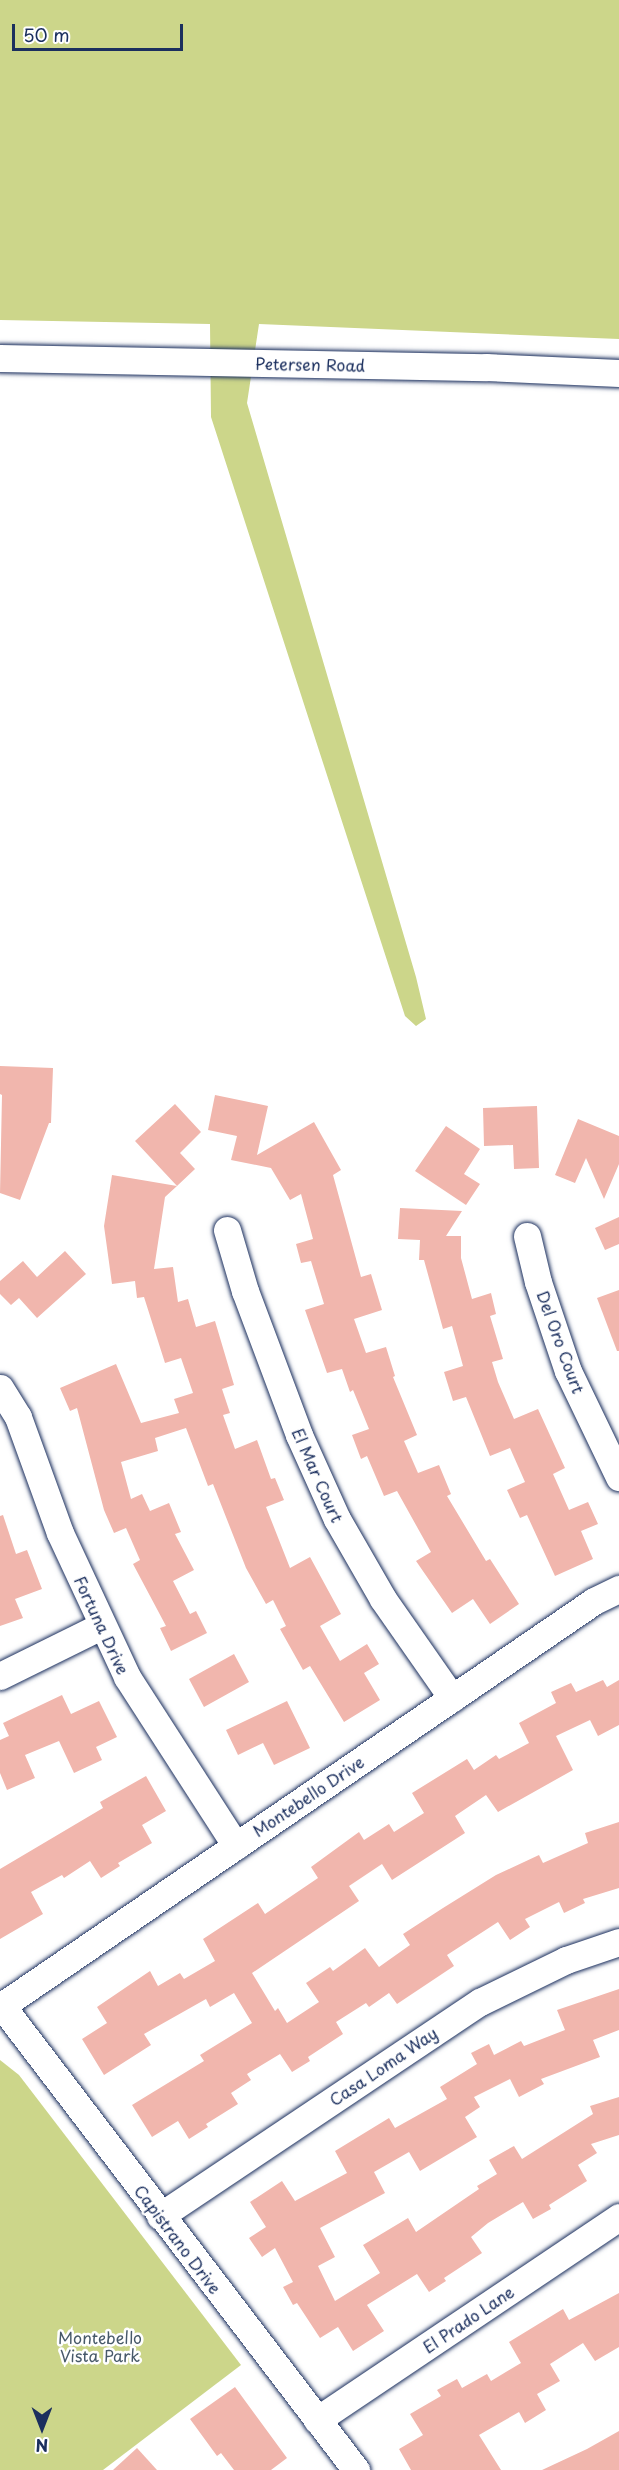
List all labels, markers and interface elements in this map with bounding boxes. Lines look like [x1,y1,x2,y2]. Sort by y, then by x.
scale bar [15,12,186,50]
text: 50 m [23,21,70,48]
street label: Petersen Road [255,353,365,375]
street label: Del Oro Court [533,1288,589,1396]
street label: El Mar Court [289,1425,347,1525]
street label: Fortuna Drive [71,1573,133,1677]
street label: Montebello Drive [249,1752,367,1840]
street label: Casa Loma Way [326,2023,440,2109]
street label: Capistrano Drive [131,2181,225,2297]
street label: El Prado Lane [419,2281,517,2357]
park label: Montebello Vista Park [58,2327,142,2365]
north arrow [12,2398,72,2458]
text: N [36,2434,48,2458]

